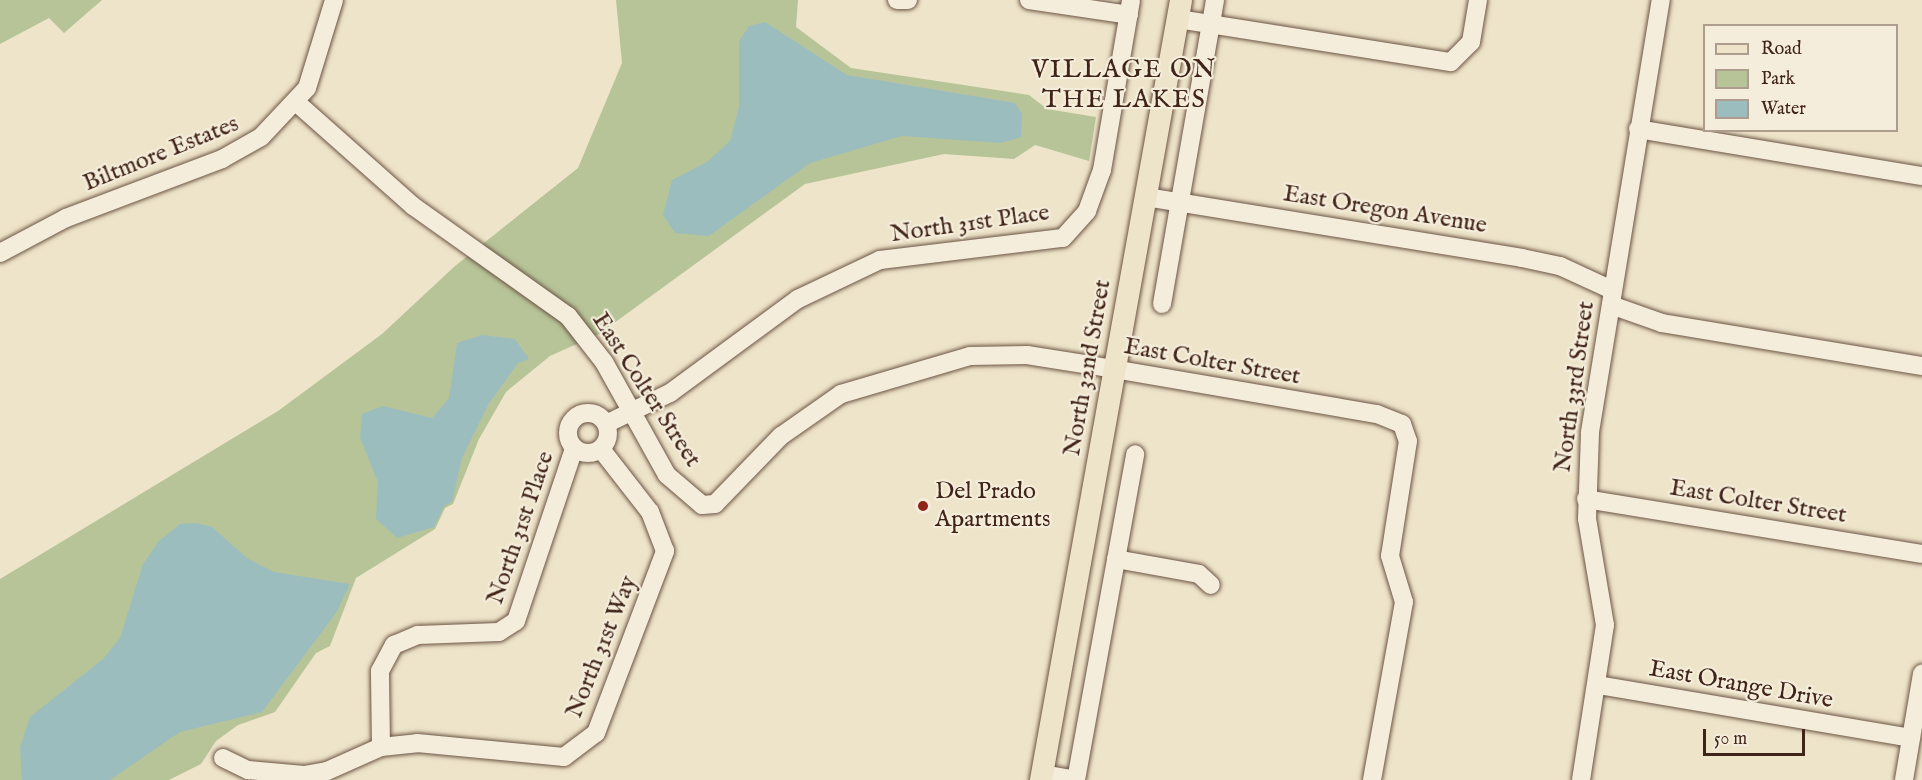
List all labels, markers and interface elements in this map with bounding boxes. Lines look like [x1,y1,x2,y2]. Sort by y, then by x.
legend [1703,24,1898,132]
text: Road [1761,38,1802,61]
district label: VILLAGE ON THE LAKES [1031,54,1217,116]
text: Park [1761,68,1795,91]
text: Water [1761,98,1806,121]
street label: Biltmore Estates [79,110,243,198]
street label: East Oregon Avenue [1281,180,1489,240]
street label: North 31st Place [889,199,1051,249]
street label: North 32nd Street [1058,278,1118,458]
street label: North 33rd Street [1549,300,1601,474]
street label: East Colter Street [585,307,707,473]
street label: East Colter Street [1122,332,1302,392]
street label: North 31st Place [481,448,561,608]
street label: East Colter Street [1668,474,1848,530]
place label: Del Prado Apartments [935,478,1051,534]
marker: Del Prado Apartments [916,499,930,513]
street label: North 31st Way [560,572,644,722]
street label: East Orange Drive [1647,655,1835,715]
scale bar [1706,717,1808,755]
text: 50 m [1714,728,1747,751]

